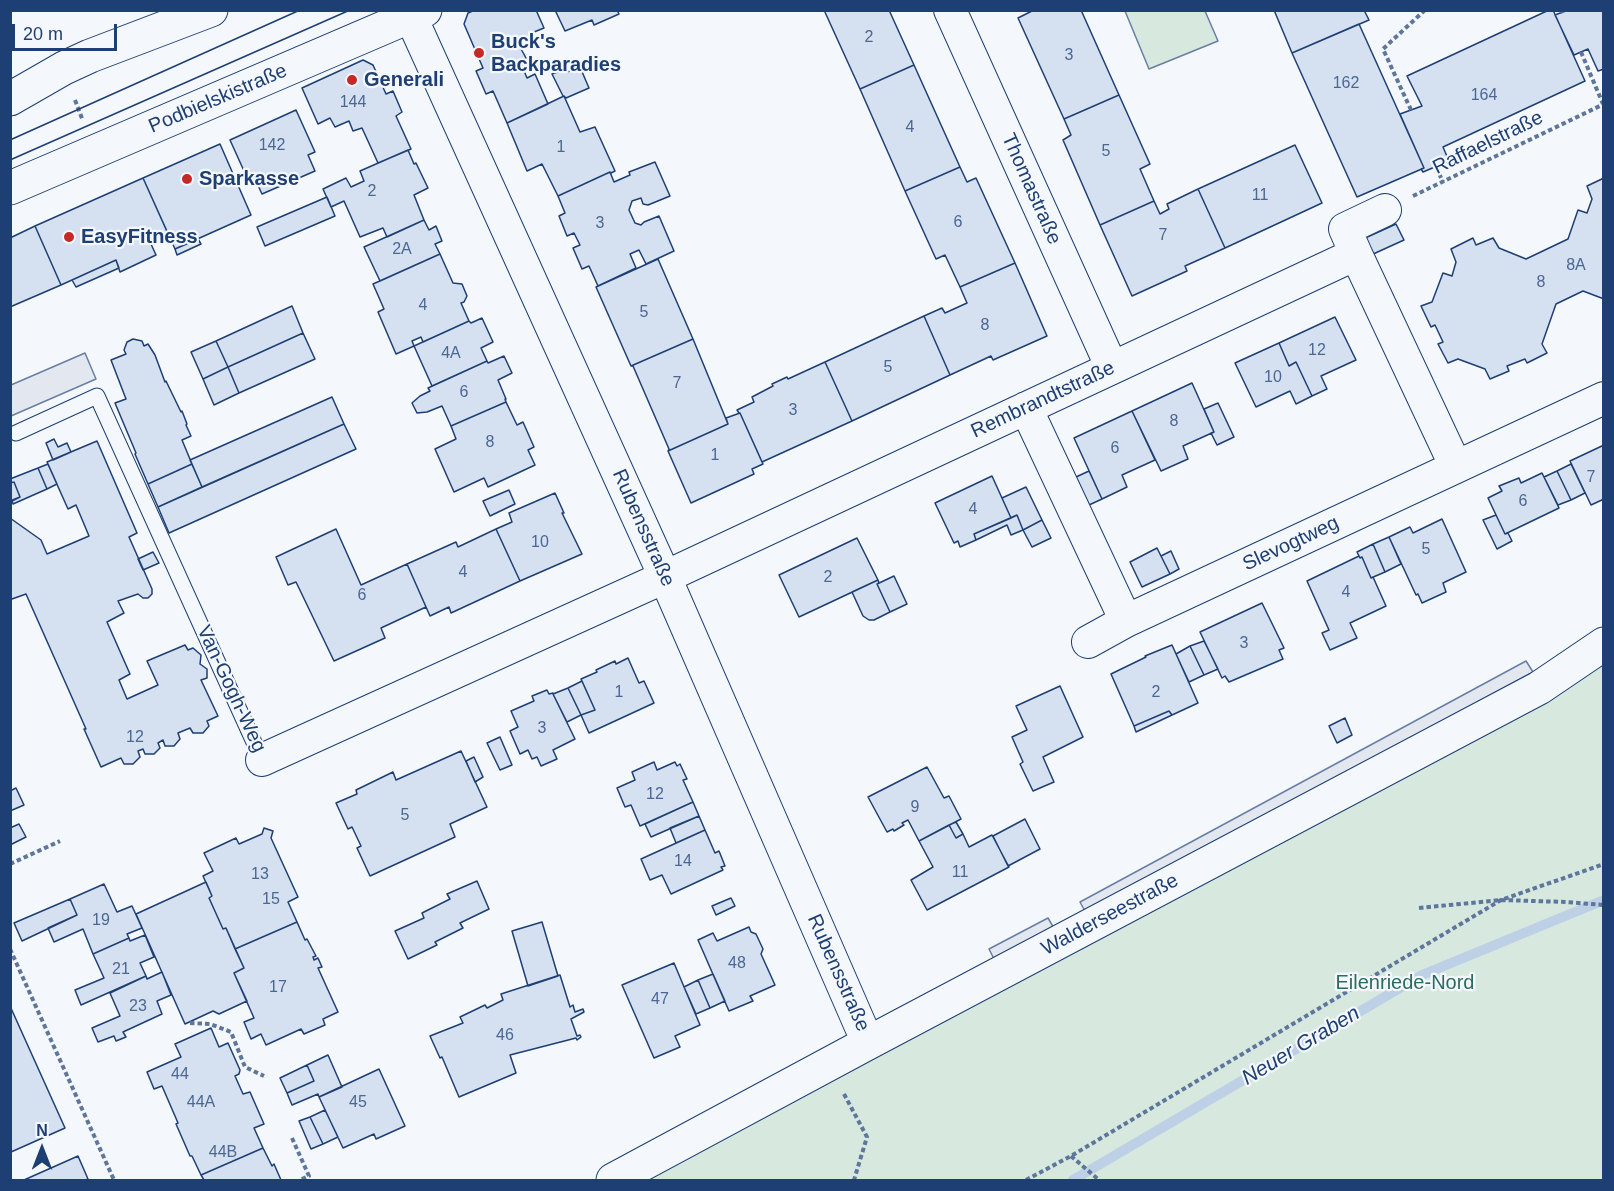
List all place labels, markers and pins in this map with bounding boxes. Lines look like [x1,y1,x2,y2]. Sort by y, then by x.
place label: Buck's Backparadies [491,30,621,77]
marker: Buck's Backparadies [472,46,486,60]
place label: Generali [364,68,444,92]
marker: Generali [345,73,359,87]
place label: Sparkasse [199,167,299,191]
marker: Sparkasse [180,172,194,186]
place label: EasyFitness [81,225,198,249]
marker: EasyFitness [62,230,76,244]

